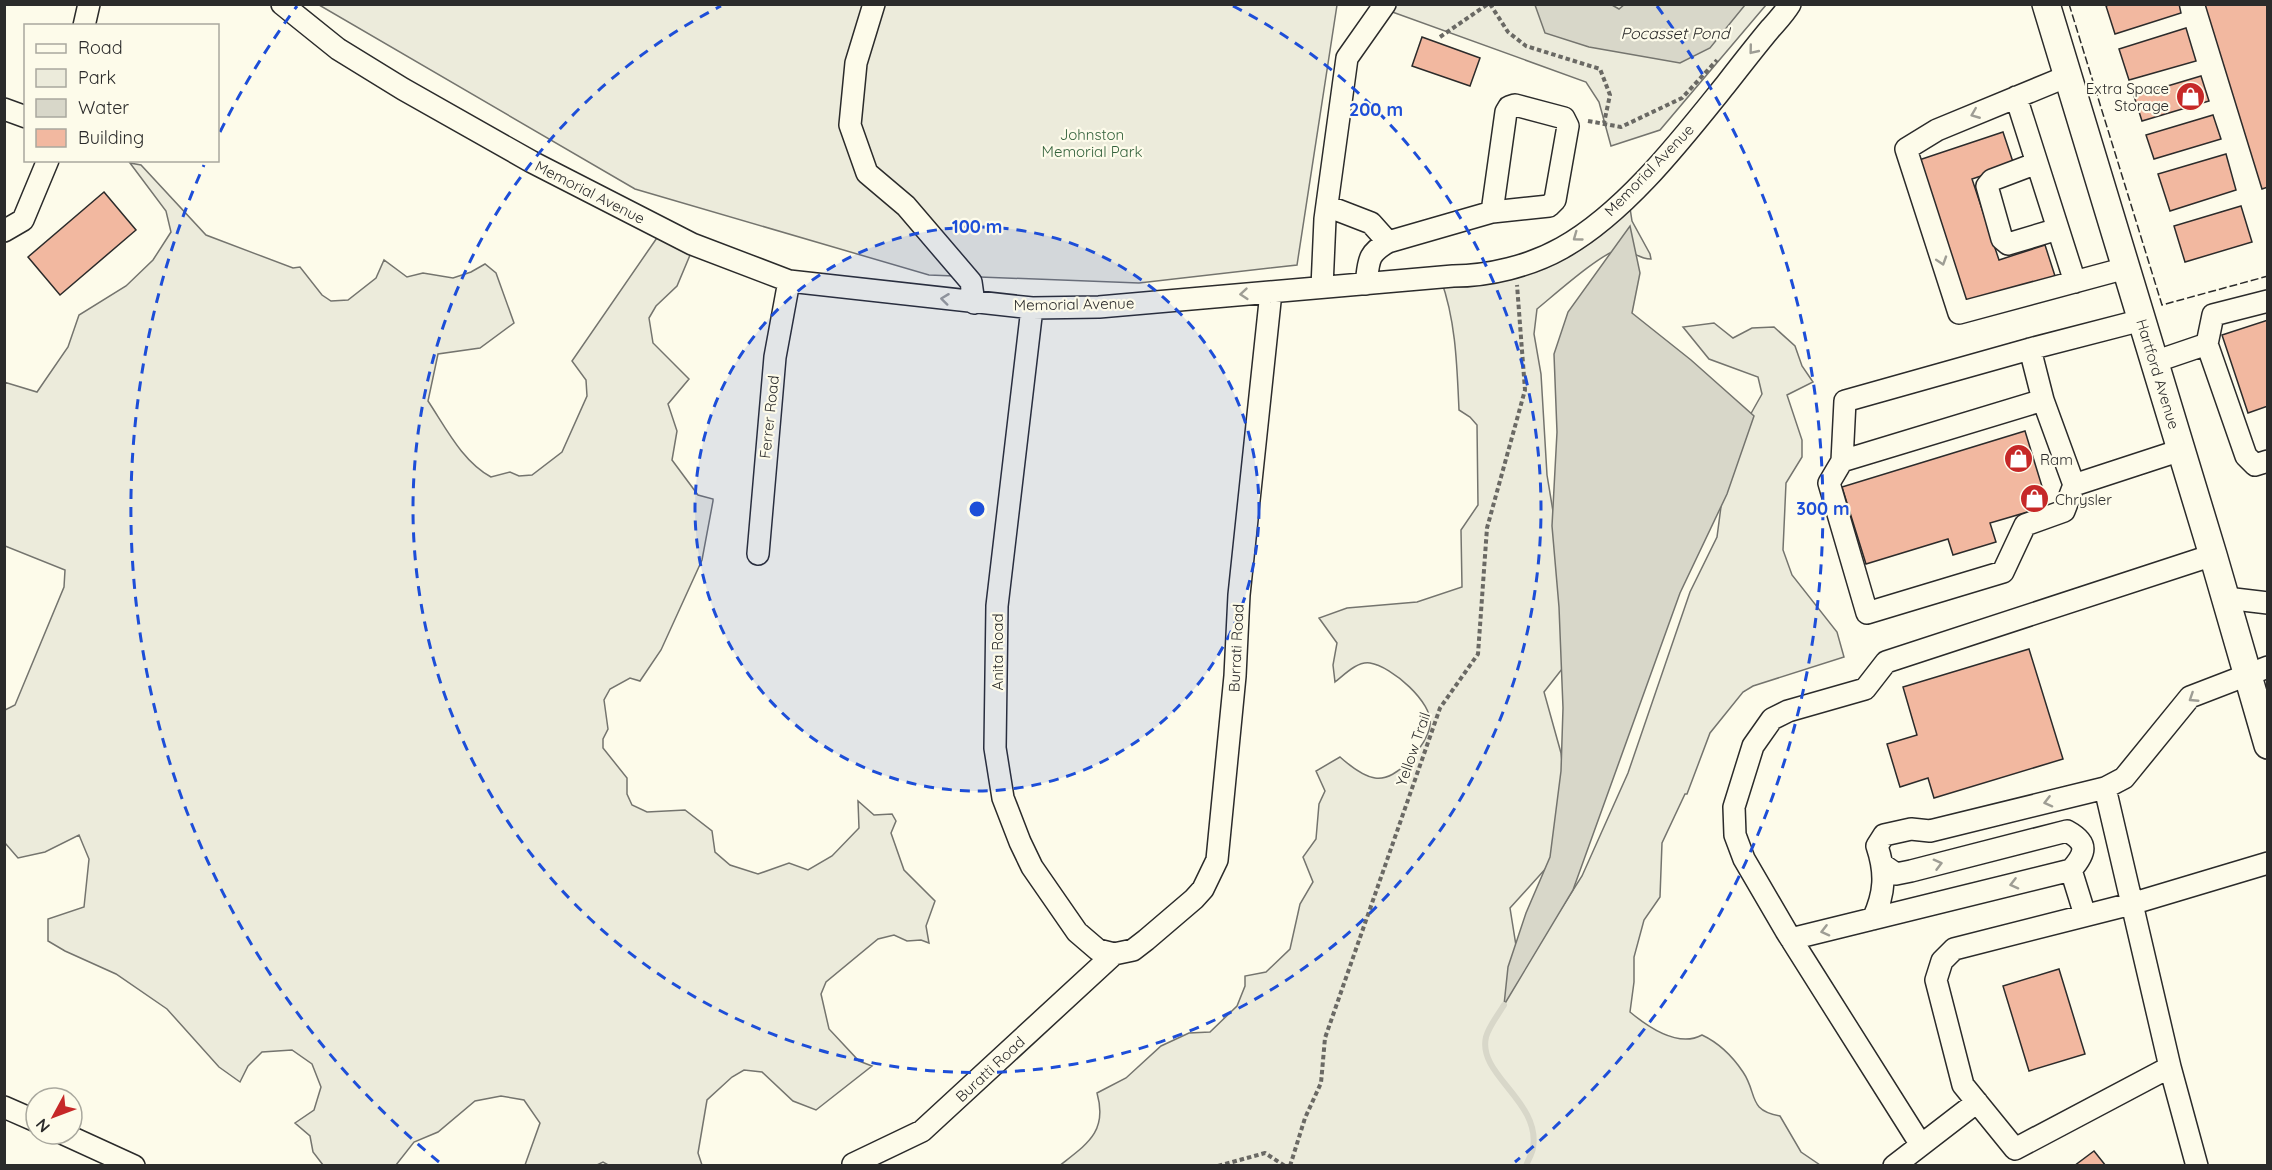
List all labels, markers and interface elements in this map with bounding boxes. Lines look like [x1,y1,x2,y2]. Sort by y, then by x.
water label: Pocasset Pond [1621,23,1732,43]
legend [24,24,219,162]
text: Road [78,36,123,59]
one-way arrow [1750,43,1761,54]
text: Park [78,66,116,89]
place label: Extra Space Storage [2086,79,2169,115]
shop icon: Extra Space Storage [2174,81,2206,113]
text: Water [78,96,129,119]
text: 200 m [1349,98,1403,121]
one-way arrow [1970,107,1981,119]
street label: Memorial Avenue [1600,120,1698,220]
park label: Johnston Memorial Park [1042,125,1143,161]
text: Building [78,126,144,149]
street label: Memorial Avenue [532,156,648,228]
text: 100 m [952,215,1002,238]
one-way arrow [1573,230,1584,241]
one-way arrow [1935,255,1948,266]
one-way arrow [1240,287,1249,300]
street label: Memorial Avenue [1014,293,1134,315]
one-way arrow [941,294,950,306]
street label: Hartford Avenue [2132,317,2184,431]
street label: Ferrer Road [755,374,783,460]
shop icon: Ram [2003,443,2035,475]
place label: Ram [2040,450,2073,469]
shop icon: Chrysler [2018,483,2050,515]
place label: Chrysler [2055,490,2112,509]
text: 300 m [1796,497,1850,520]
centre of rings [967,499,987,519]
street label: Burrati Road [1224,603,1248,693]
street label: Anita Road [988,613,1007,691]
one-way arrow [2189,690,2200,701]
street label: Yellow Trail [1391,710,1435,788]
one-way arrow [2044,794,2054,807]
one-way arrow [1933,859,1943,872]
one-way arrow [2009,877,2019,890]
one-way arrow [1820,923,1830,936]
street label: Buratti Road [951,1032,1029,1106]
north arrow [24,1086,84,1146]
text: N [31,1115,54,1137]

